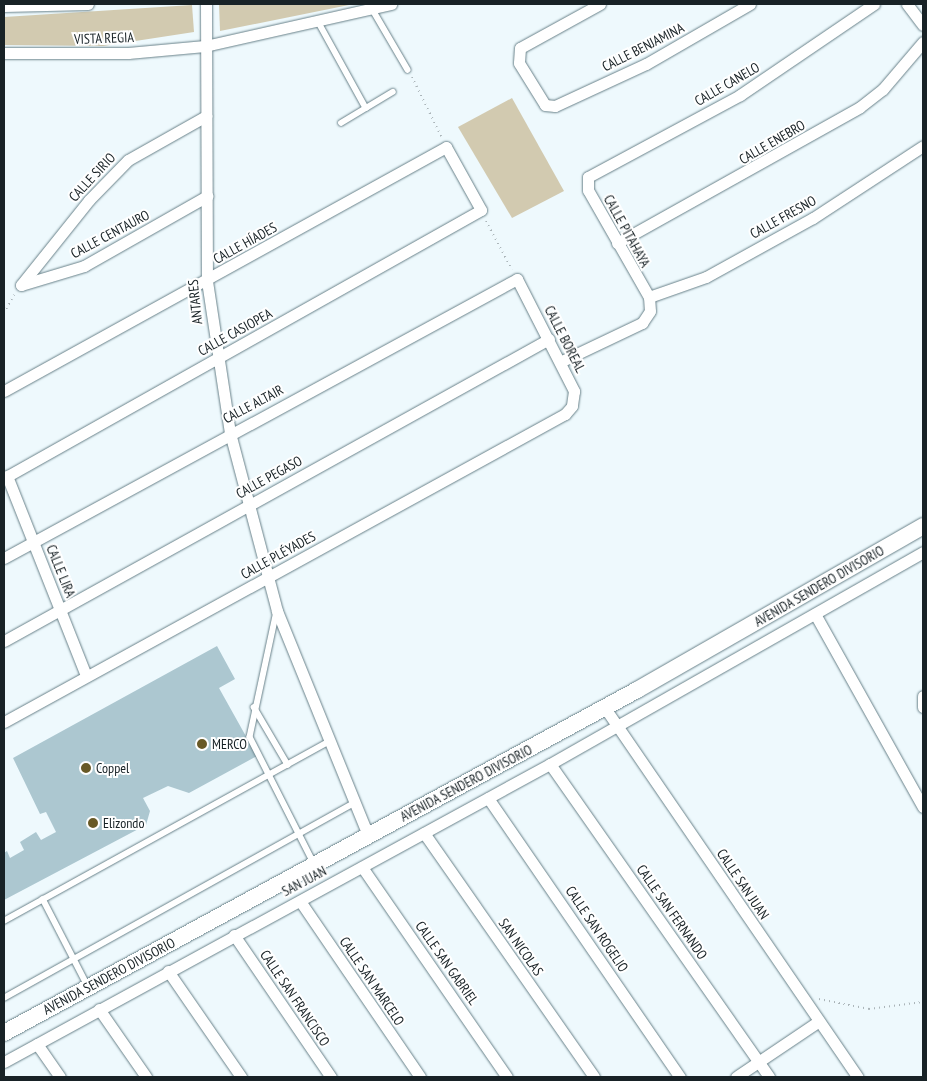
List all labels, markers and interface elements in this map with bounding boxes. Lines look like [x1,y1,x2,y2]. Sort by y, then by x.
street label: CALLE BENJAMINA [599,19,687,75]
street label: VISTA REGIA [74,29,134,47]
street label: CALLE CANELO [692,59,762,109]
street label: CALLE ENEBRO [736,116,808,168]
street label: CALLE SIRIO [65,149,119,205]
street label: CALLE PITAHAYA [600,192,654,270]
street label: CALLE FRESNO [747,192,819,242]
street label: CALLE CENTAURO [68,206,152,262]
street label: CALLE HÍADES [210,219,280,267]
street label: ANTARES [184,279,206,325]
street label: CALLE BOREAL [541,303,589,375]
street label: CALLE CASIOPEA [195,305,275,359]
street label: CALLE ALTAIR [220,381,286,427]
street label: CALLE PEGASO [233,452,305,502]
street label: CALLE PLÉYADES [238,528,318,582]
street label: CALLE LIRA [43,542,79,600]
street label: AVENIDA SENDERO DIVISORIO [751,542,887,630]
place label: MERCO [212,736,247,752]
marker: MERCO [196,738,208,750]
street label: AVENIDA SENDERO DIVISORIO [397,741,535,825]
place label: Coppel [96,760,129,776]
marker: Coppel [80,762,92,774]
place label: Elizondo [103,815,144,831]
marker: Elizondo [87,817,99,829]
street label: CALLE SAN JUAN [713,846,773,922]
street label: CALLE SAN FERNANDO [633,861,711,963]
street label: SAN JUAN [279,862,329,900]
street label: CALLE SAN ROGELIO [562,883,632,975]
street label: SAN NICOLAS [495,915,547,979]
street label: CALLE SAN GABRIEL [412,918,482,1008]
street label: CALLE SAN MARCELO [336,933,408,1029]
street label: AVENIDA SENDERO DIVISORIO [40,934,178,1018]
street label: CALLE SAN FRANCISCO [257,947,333,1049]

